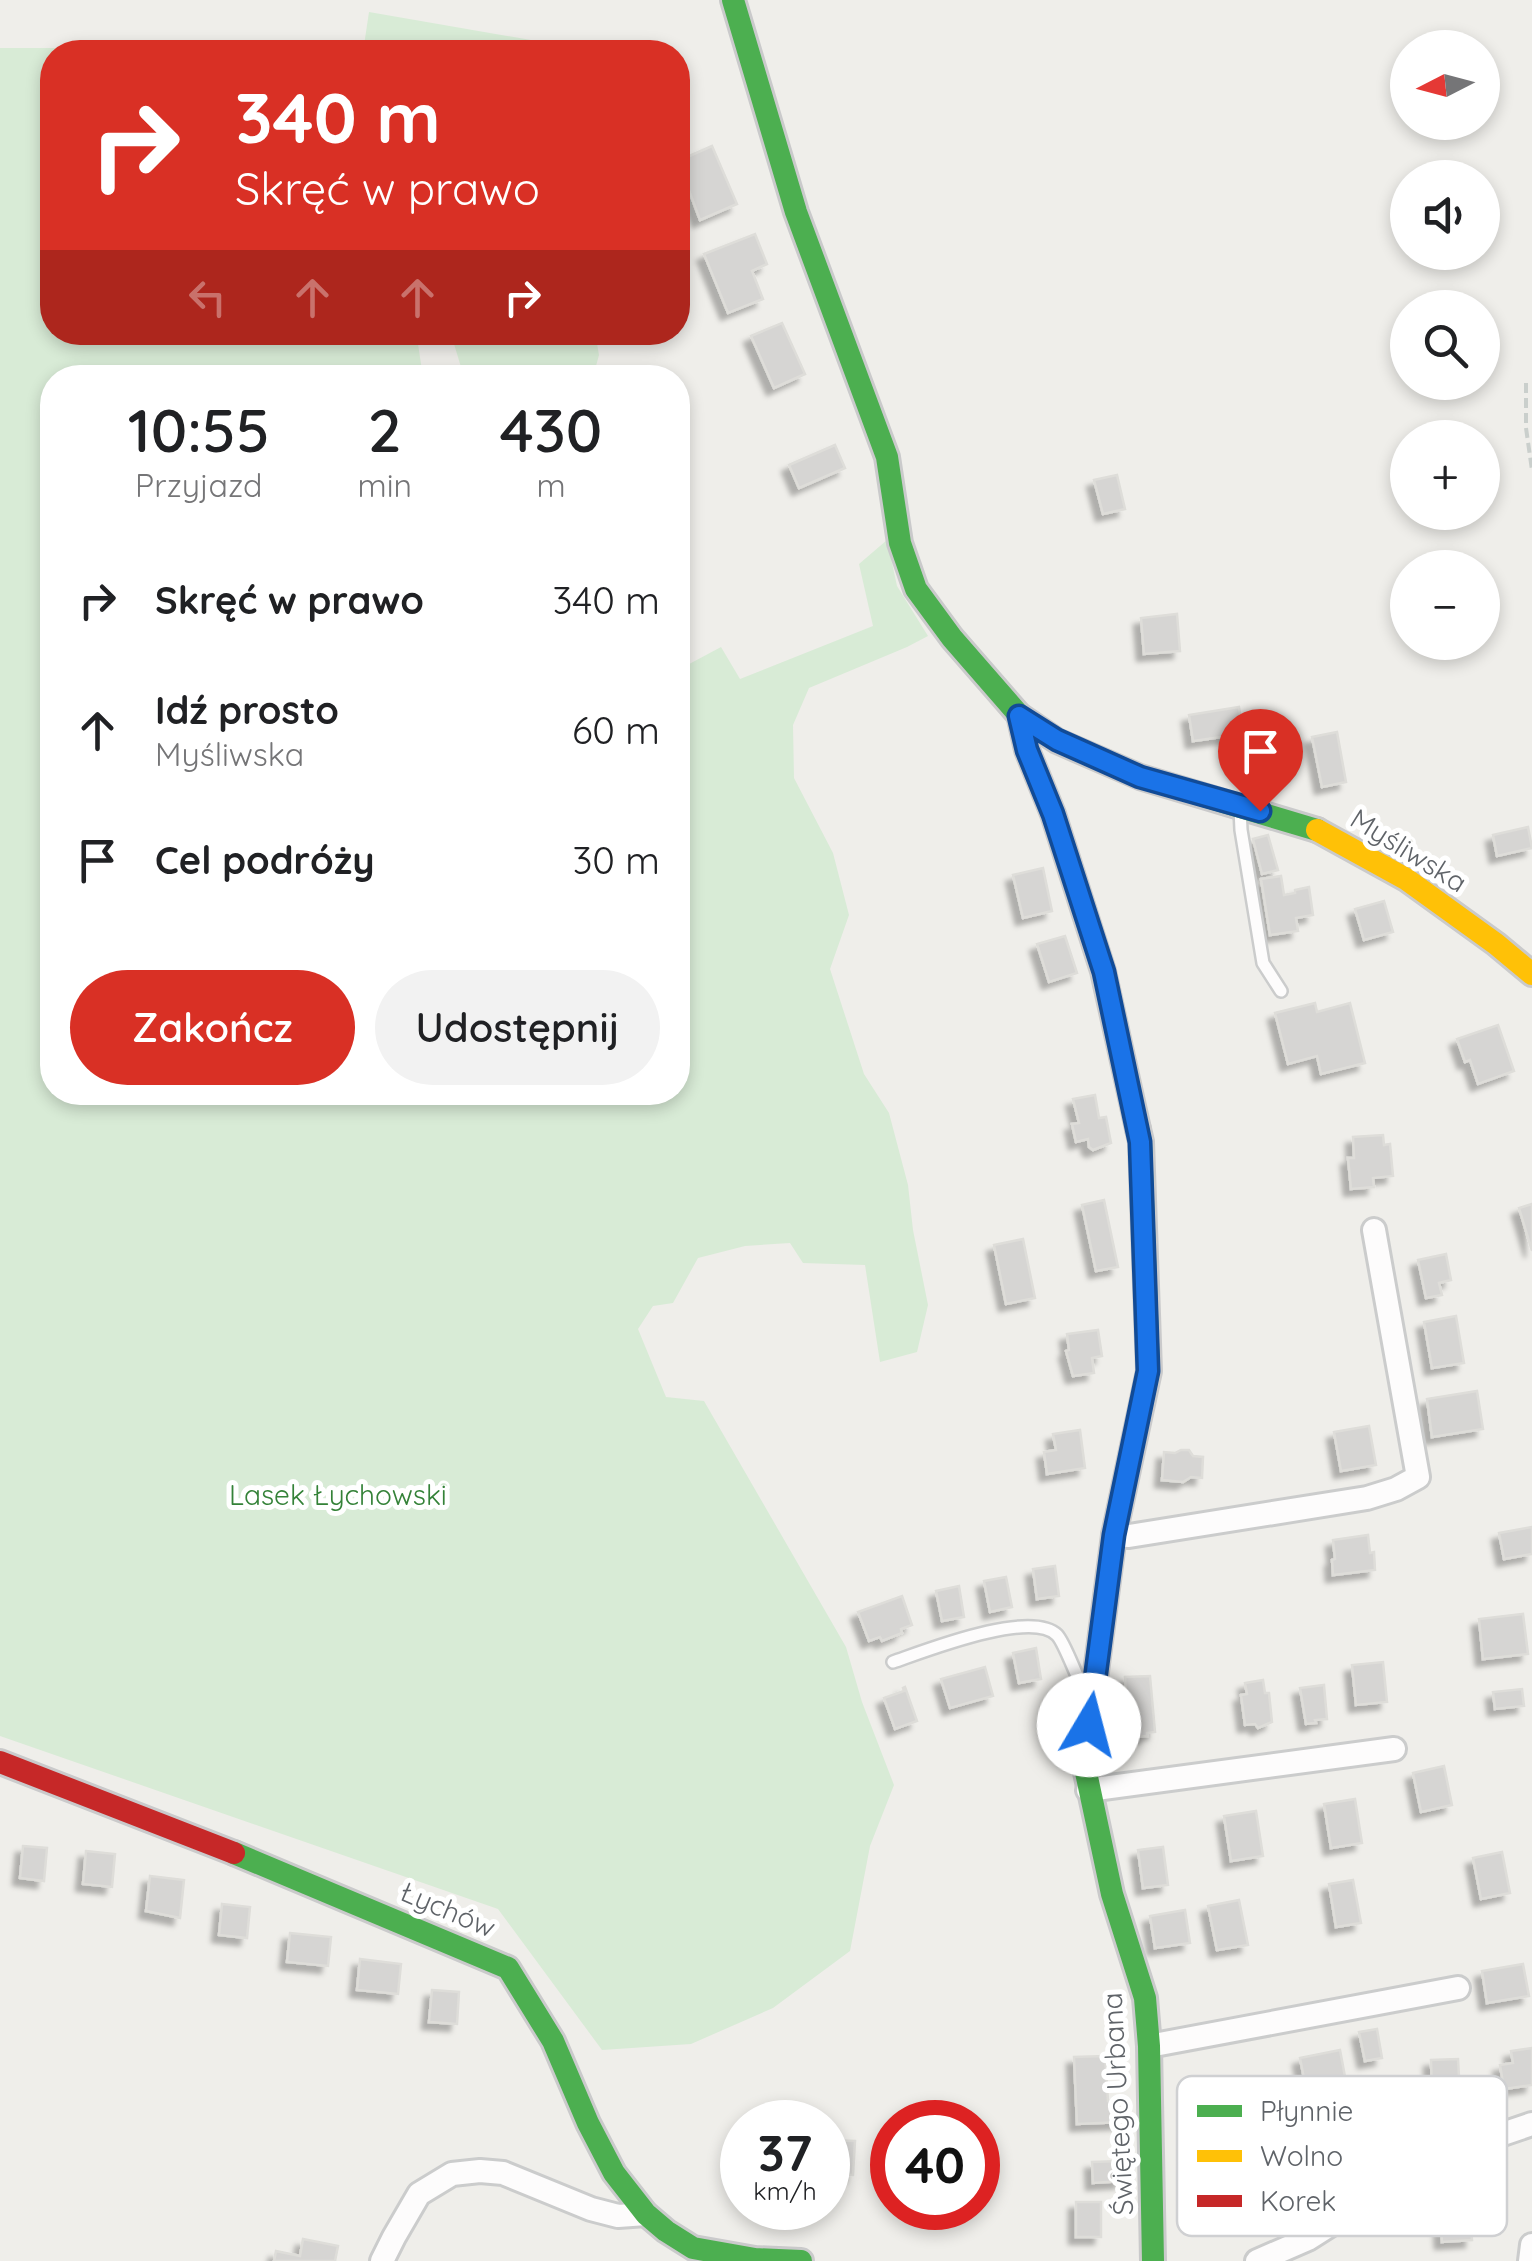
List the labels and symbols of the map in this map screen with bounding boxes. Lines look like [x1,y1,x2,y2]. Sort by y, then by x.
north arrow [1390,30,1500,140]
pin [1218,709,1303,812]
street label: Myśliwska [1344,801,1474,899]
park label: Lasek Łychowski [229,1477,447,1512]
position arrow [1037,1673,1141,1777]
street label: Łychów [395,1873,501,1945]
street label: Świętego Urbana [1094,1992,1140,2216]
legend [1177,2076,1507,2236]
text: Płynnie [1260,2093,1353,2128]
speed limit sign: 40 [870,2100,1000,2230]
text: Wolno [1260,2138,1343,2173]
text: Korek [1260,2183,1336,2218]

